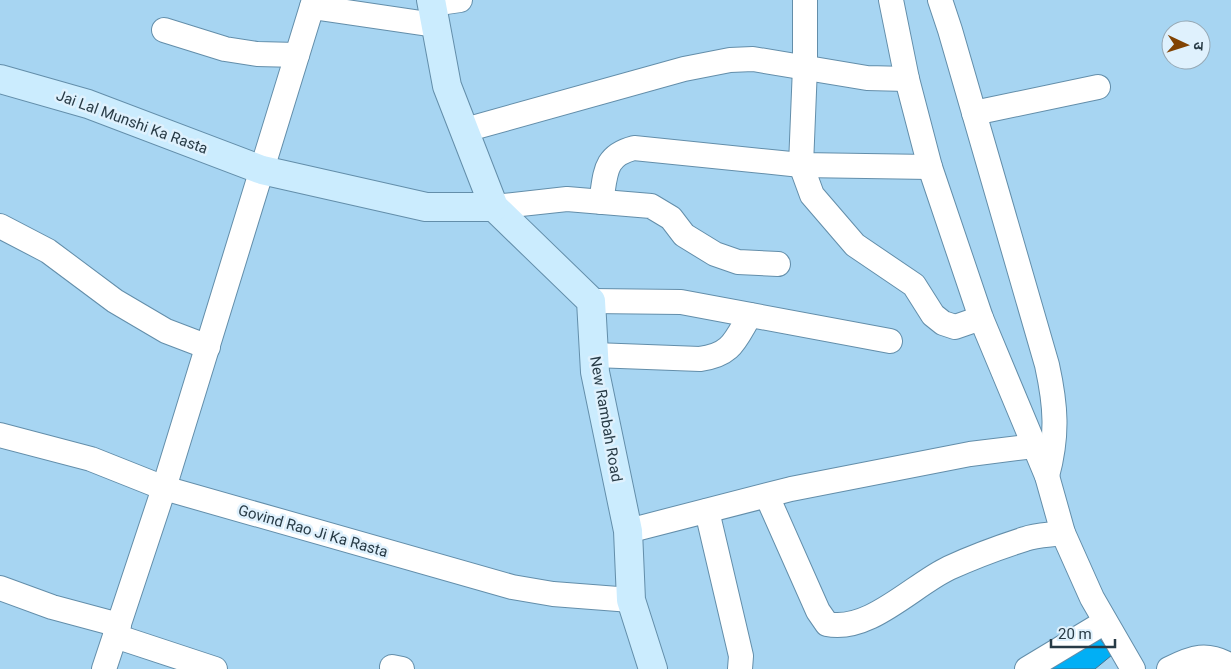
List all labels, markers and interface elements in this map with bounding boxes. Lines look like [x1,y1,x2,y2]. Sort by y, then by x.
north arrow [1161,20,1211,70]
text: उ [1191,41,1207,51]
street label: Jai Lal Munshi Ka Rasta [54,86,210,158]
street label: New Rambah Road [586,355,626,483]
street label: Govind Rao Ji Ka Rasta [236,501,390,561]
scale bar [1051,616,1115,648]
text: 20 m [1058,625,1092,643]

